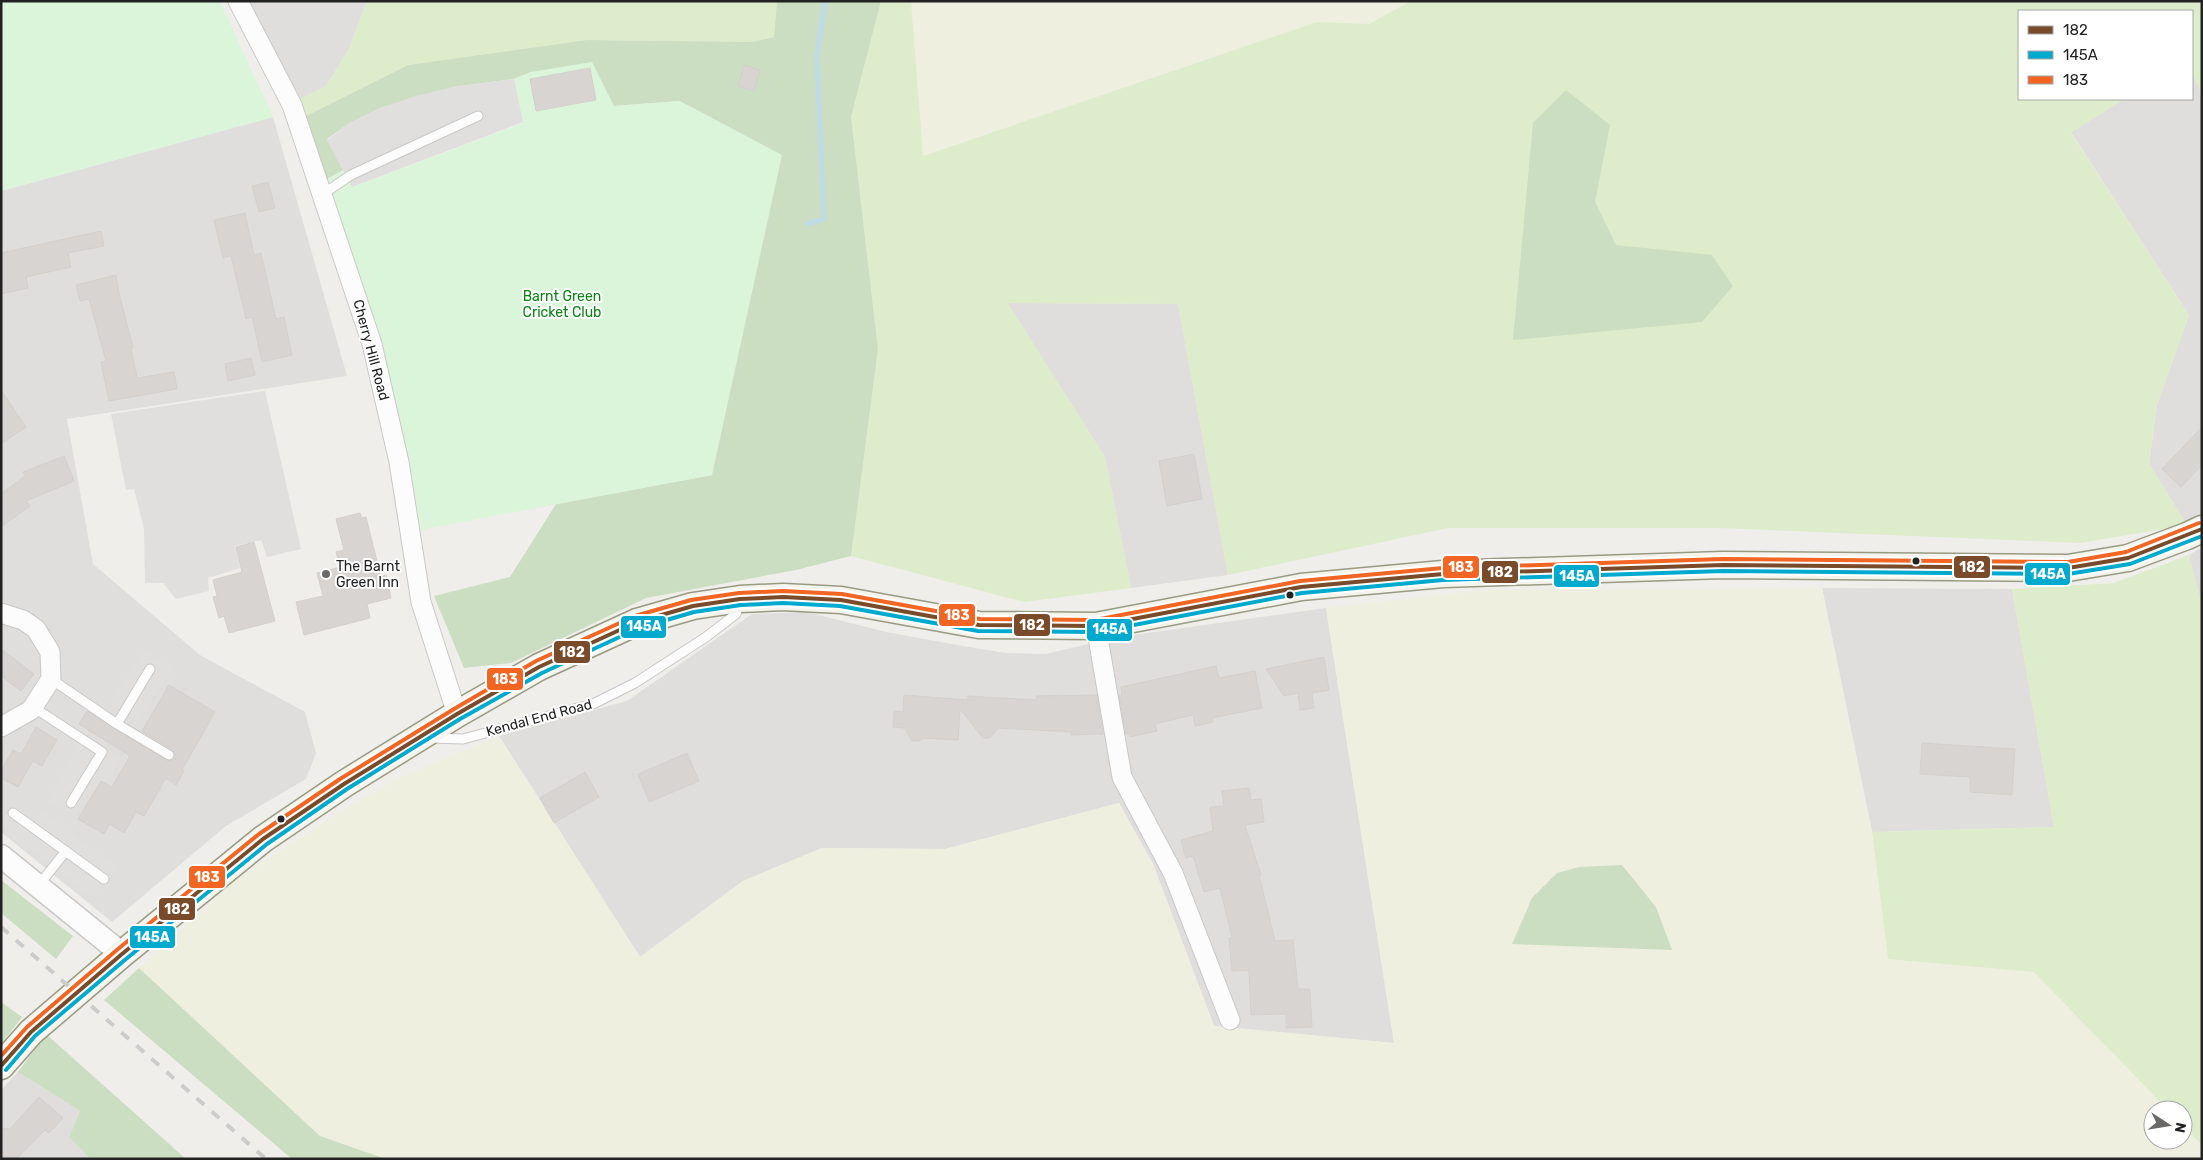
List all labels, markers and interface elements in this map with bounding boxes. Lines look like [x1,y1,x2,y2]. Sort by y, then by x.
legend [2018,10,2193,100]
text: 182 [2063,21,2088,39]
text: 145A [2063,46,2098,64]
text: 183 [2063,71,2088,89]
park label: Barnt Green Cricket Club [523,288,601,321]
street label: Cherry Hill Road [349,298,393,402]
line badge: 183 [1442,555,1480,579]
line badge: 182 [1953,555,1991,579]
unlabelled marker [1911,556,1921,566]
place label: The Barnt Green Inn [336,558,400,591]
text: 183 [1448,559,1474,576]
text: 182 [1959,559,1985,576]
line badge: 182 [1481,560,1519,584]
line badge: 145A [2024,562,2071,586]
text: 182 [1487,564,1513,581]
line badge: 145A [1553,564,1600,588]
text: 145A [2030,566,2066,583]
marker: The Barnt Green Inn [320,568,332,580]
text: 145A [1559,568,1595,585]
unlabelled marker [1285,590,1295,600]
line badge: 183 [938,603,976,627]
text: 183 [944,607,970,624]
line badge: 182 [1013,613,1051,637]
line badge: 145A [620,615,667,639]
text: 182 [1019,617,1045,634]
text: 145A [626,618,662,635]
line badge: 145A [1086,618,1133,642]
text: 145A [1092,621,1128,638]
line badge: 182 [553,640,591,664]
text: 182 [559,644,585,661]
line badge: 183 [486,667,524,691]
text: 183 [492,671,518,688]
street label: Kendal End Road [484,696,594,740]
unlabelled marker [276,814,286,824]
line badge: 183 [188,865,226,889]
text: 183 [194,869,220,886]
line badge: 182 [158,897,196,921]
text: 182 [164,901,190,918]
line badge: 145A [129,925,176,949]
text: 145A [134,929,170,946]
north arrow [2143,1100,2193,1150]
text: N [2171,1121,2190,1134]

